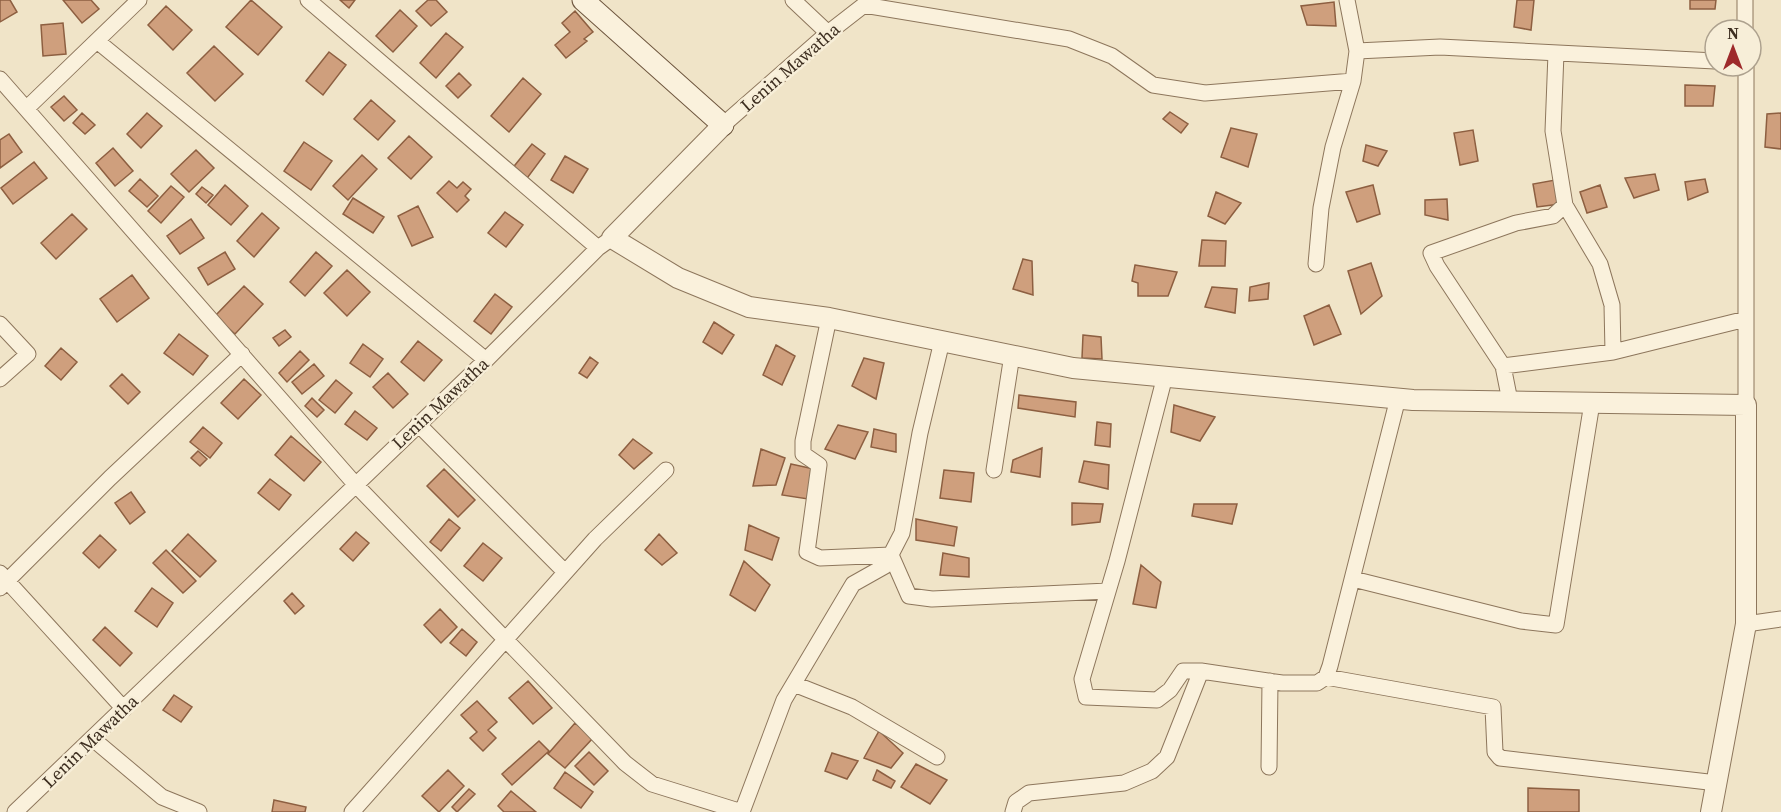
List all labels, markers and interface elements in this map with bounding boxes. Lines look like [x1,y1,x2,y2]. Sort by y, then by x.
street label: Lenin Mawatha [735,16,846,117]
north arrow [1703,18,1763,78]
text: N [1727,22,1739,44]
street label: Lenin Mawatha [386,351,495,455]
street label: Lenin Mawatha [37,688,144,793]

